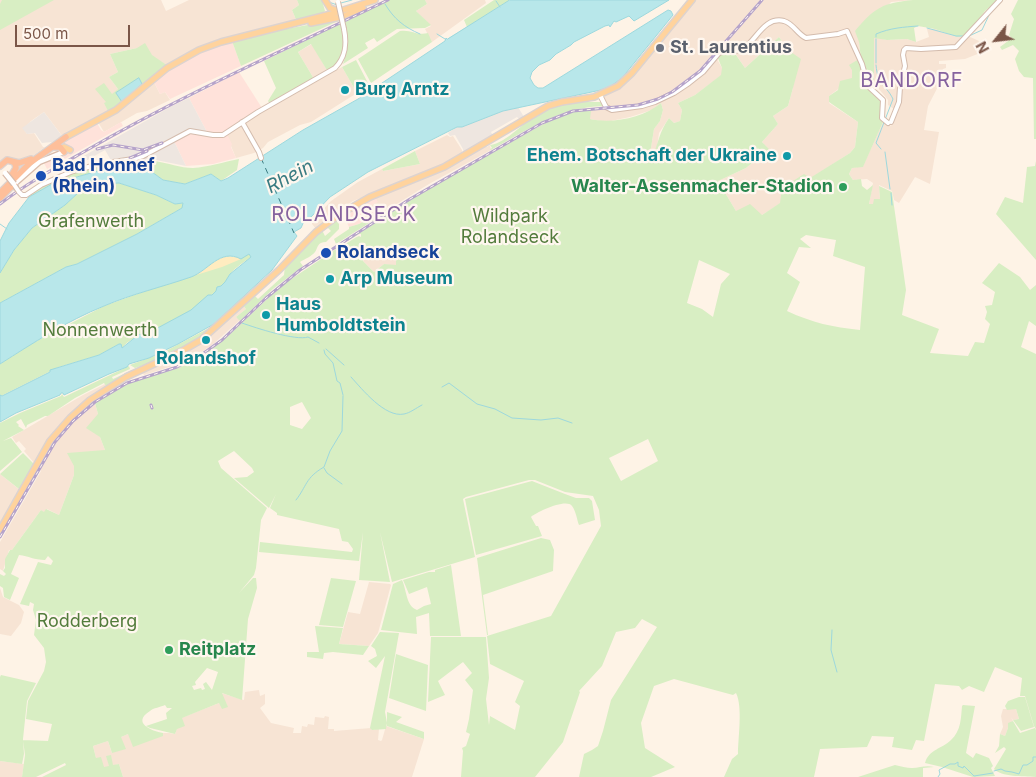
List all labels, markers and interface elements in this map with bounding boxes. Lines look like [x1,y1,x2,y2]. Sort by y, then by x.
scale bar [18,15,132,47]
north arrow [971,15,1021,65]
text: 500 m [23,24,68,43]
place label: St. Laurentius [670,37,792,59]
text: N [972,39,992,56]
marker: St. Laurentius [654,42,666,54]
district label: BANDORF [859,69,965,93]
place label: Burg Arntz [355,79,450,101]
marker: Burg Arntz [339,84,351,96]
place label: Ehem. Botschaft der Ukraine [527,145,777,167]
marker: Ehem. Botschaft der Ukraine [781,150,793,162]
place label: Bad Honnef (Rhein) [52,155,155,198]
water label: Rhein [262,155,318,199]
marker: Bad Honnef (Rhein) [34,169,48,183]
place label: Walter-Assenmacher-Stadion [571,176,833,198]
marker: Walter-Assenmacher-Stadion [837,181,849,193]
district label: ROLANDSECK [270,203,418,227]
park label: Wildpark Rolandseck [461,206,559,248]
park label: Grafenwerth [38,211,144,233]
place label: Rolandseck [337,242,439,264]
marker: Rolandseck [319,246,333,260]
place label: Arp Museum [340,268,453,290]
marker: Arp Museum [324,273,336,285]
place label: Haus Humboldtstein [276,294,406,336]
marker: Haus Humboldtstein [260,309,272,321]
park label: Nonnenwerth [42,320,158,342]
marker: Rolandshof [200,334,212,346]
place label: Rolandshof [156,348,256,370]
park label: Rodderberg [37,611,137,633]
place label: Reitplatz [179,639,256,661]
marker: Reitplatz [163,644,175,656]

